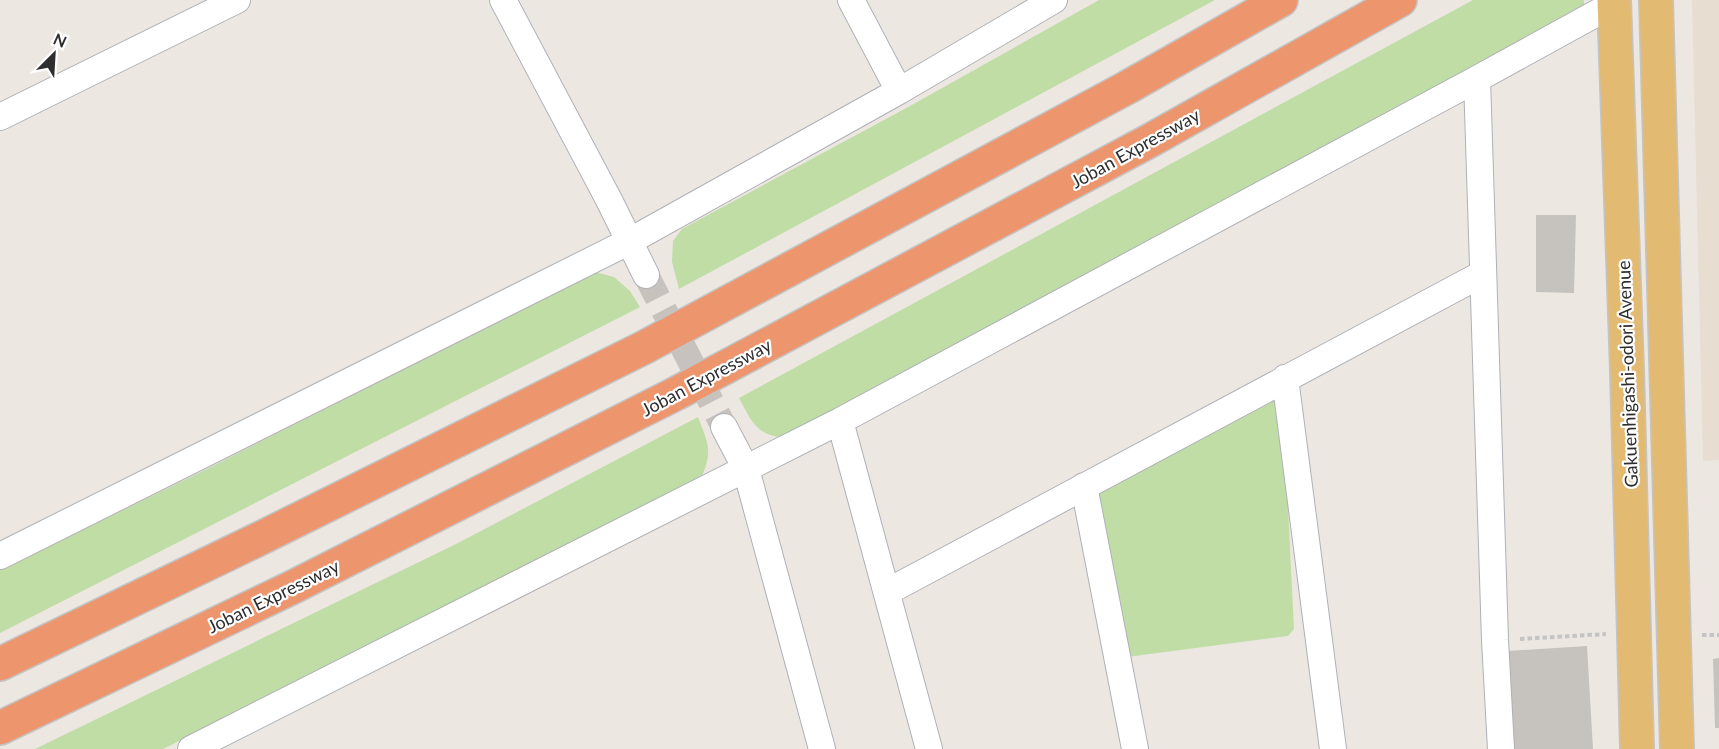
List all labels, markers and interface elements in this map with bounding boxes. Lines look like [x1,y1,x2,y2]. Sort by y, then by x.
north arrow [24,24,84,84]
text: N [51,29,70,51]
street label: Joban Expressway [1067,103,1204,193]
street label: Gakuenhigashi-odori Avenue [1612,260,1642,488]
street label: Joban Expressway [637,333,775,420]
street label: Joban Expressway [203,554,343,637]

